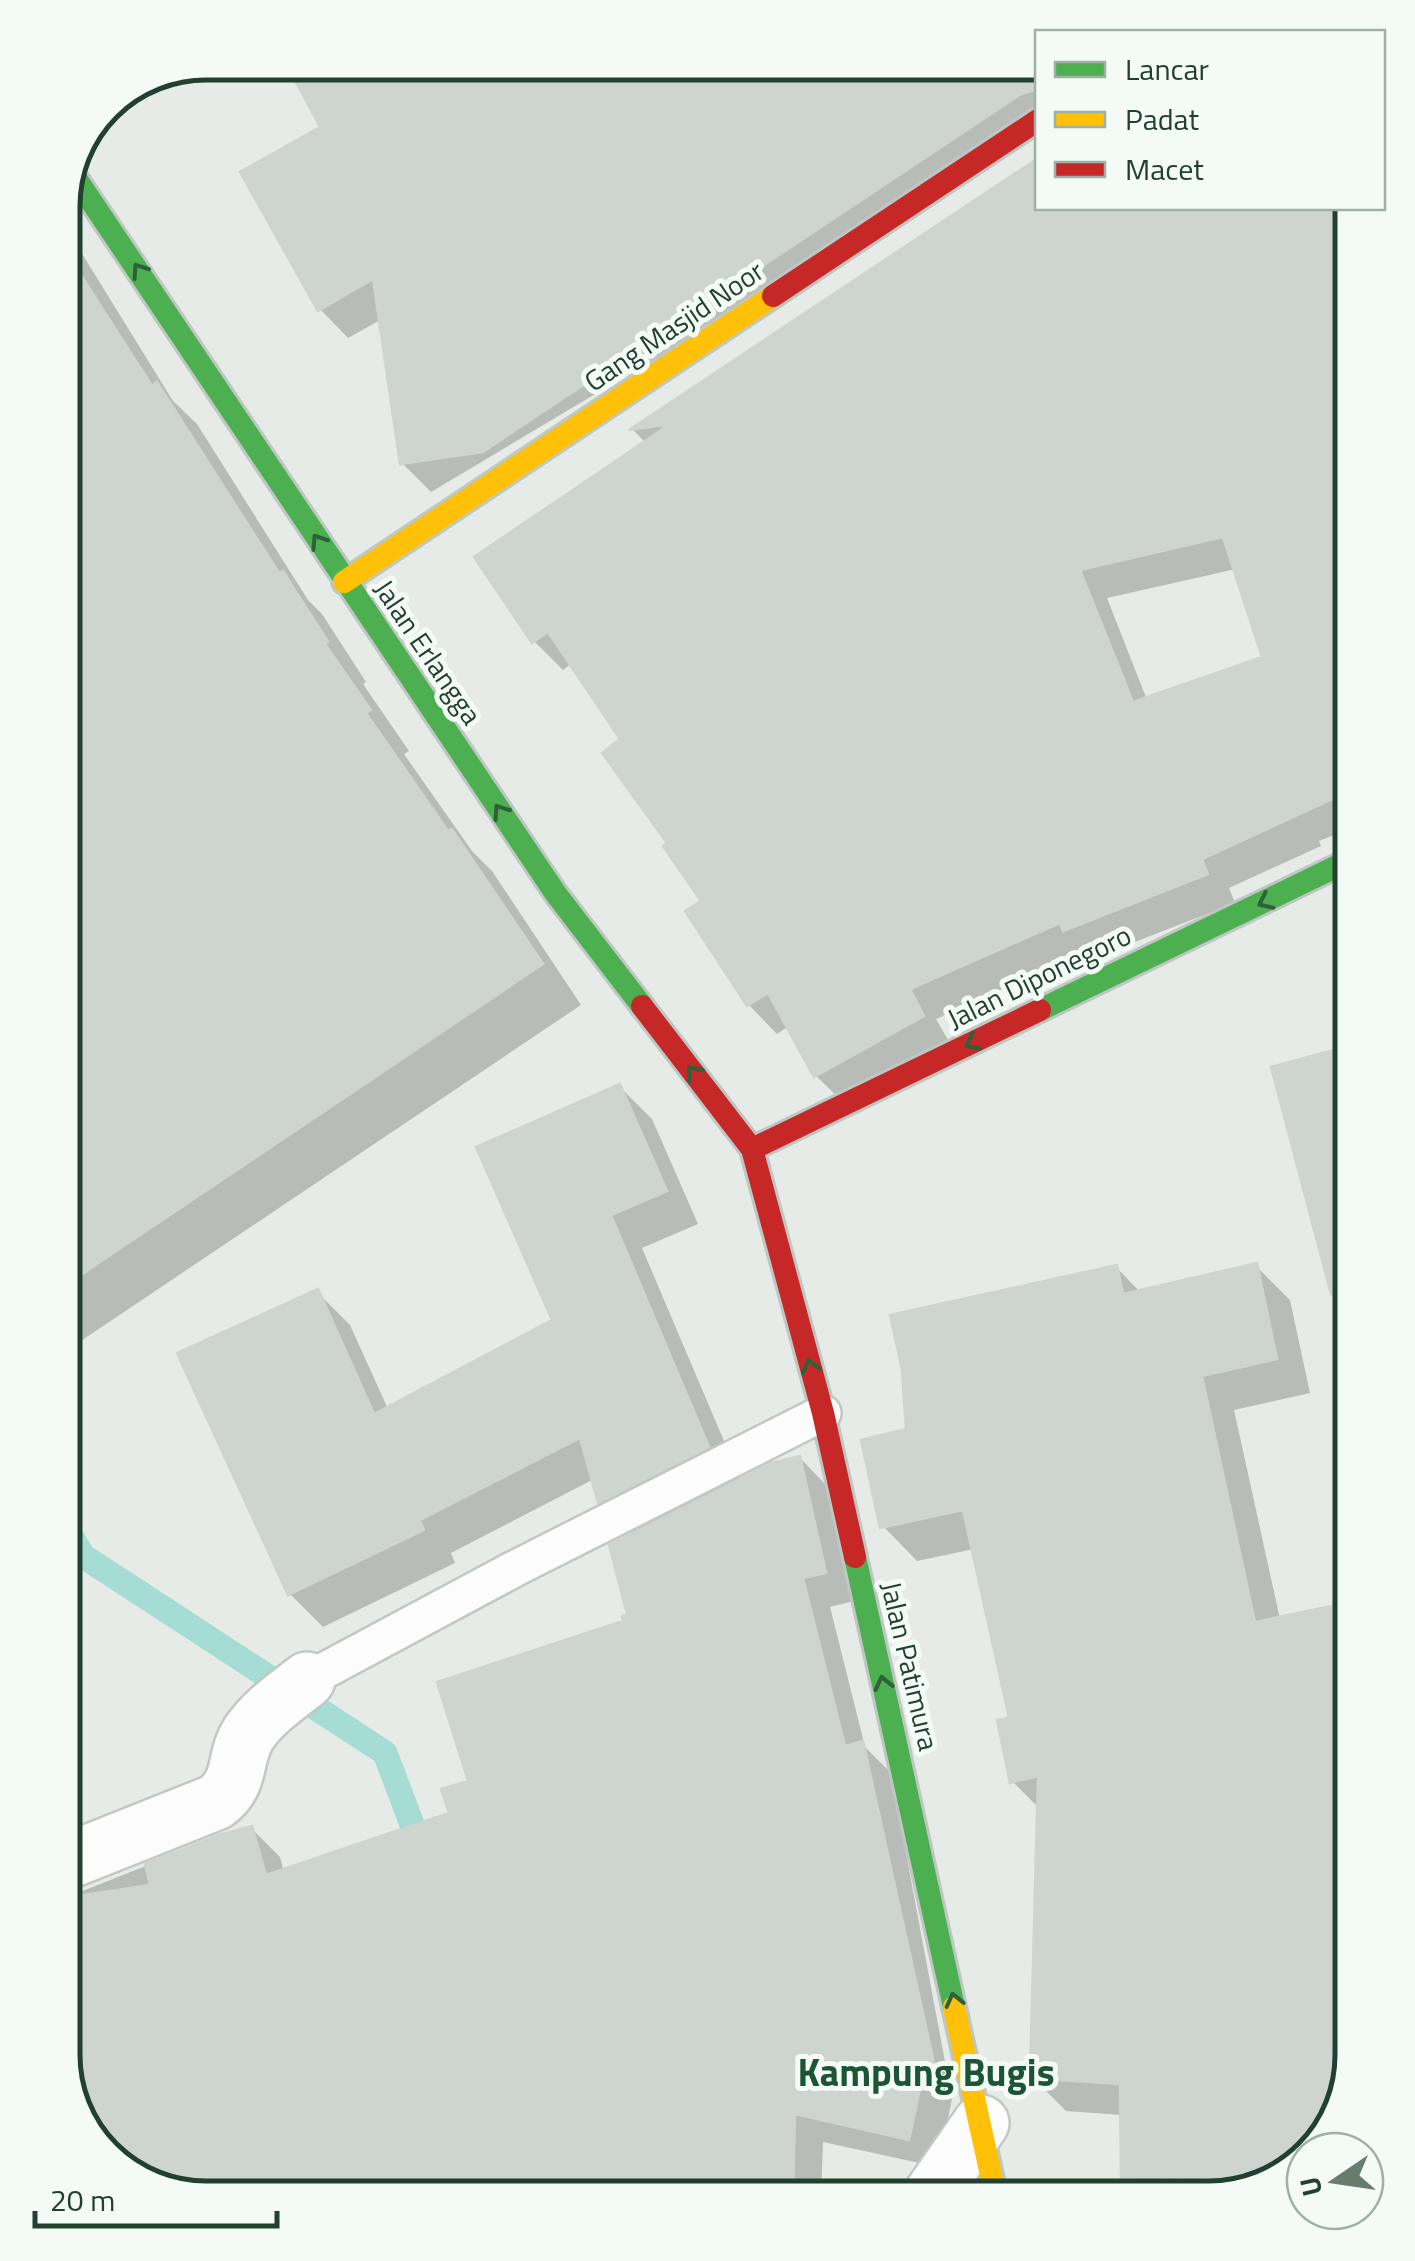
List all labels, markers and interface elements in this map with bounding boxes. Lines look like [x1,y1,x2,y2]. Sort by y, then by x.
legend [1035,30,1385,210]
text: Lancar [1125,46,1209,92]
text: Padat [1125,96,1200,142]
text: Macet [1125,146,1204,192]
street label: Gang Masjid Noor [575,249,773,402]
one-way arrow [133,263,151,282]
one-way arrow [312,534,330,553]
street label: Jalan Erlangga [364,570,493,733]
one-way arrow [493,803,512,821]
one-way arrow [1257,889,1275,909]
street label: Jalan Diponegoro [939,913,1138,1040]
one-way arrow [964,1031,982,1051]
one-way arrow [687,1065,705,1083]
one-way arrow [801,1358,822,1375]
street label: Jalan Patimura [870,1577,951,1755]
one-way arrow [874,1675,895,1692]
one-way arrow [945,1992,966,2009]
district label: Kampung Bugis [797,2043,1055,2101]
north arrow [1285,2131,1385,2231]
scale bar [35,2166,278,2228]
text: U [1287,2173,1333,2200]
text: 20 m [50,2177,115,2223]

